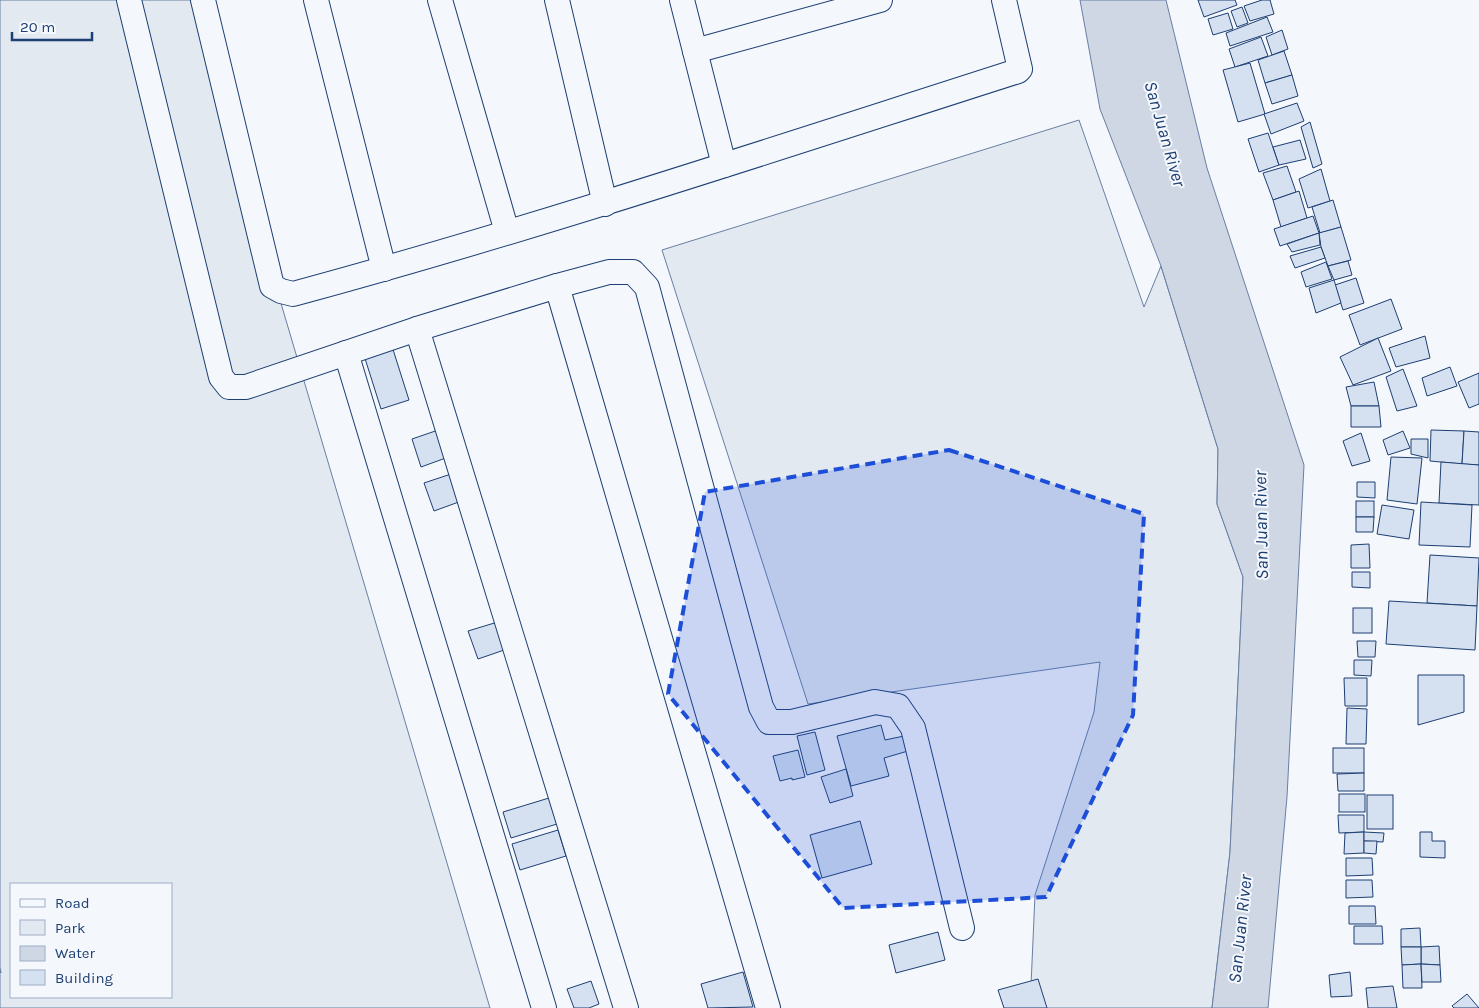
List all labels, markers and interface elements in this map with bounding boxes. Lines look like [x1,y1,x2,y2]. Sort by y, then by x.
scale bar [12,10,92,42]
text: 20 m [20,18,55,36]
water label: San Juan River [1139,79,1191,190]
water label: San Juan River [1249,469,1273,580]
water label: San Juan River [1223,873,1257,984]
legend [10,883,172,998]
text: Road [55,894,90,912]
text: Park [55,919,85,937]
text: Water [55,944,96,962]
text: Building [55,969,113,987]

